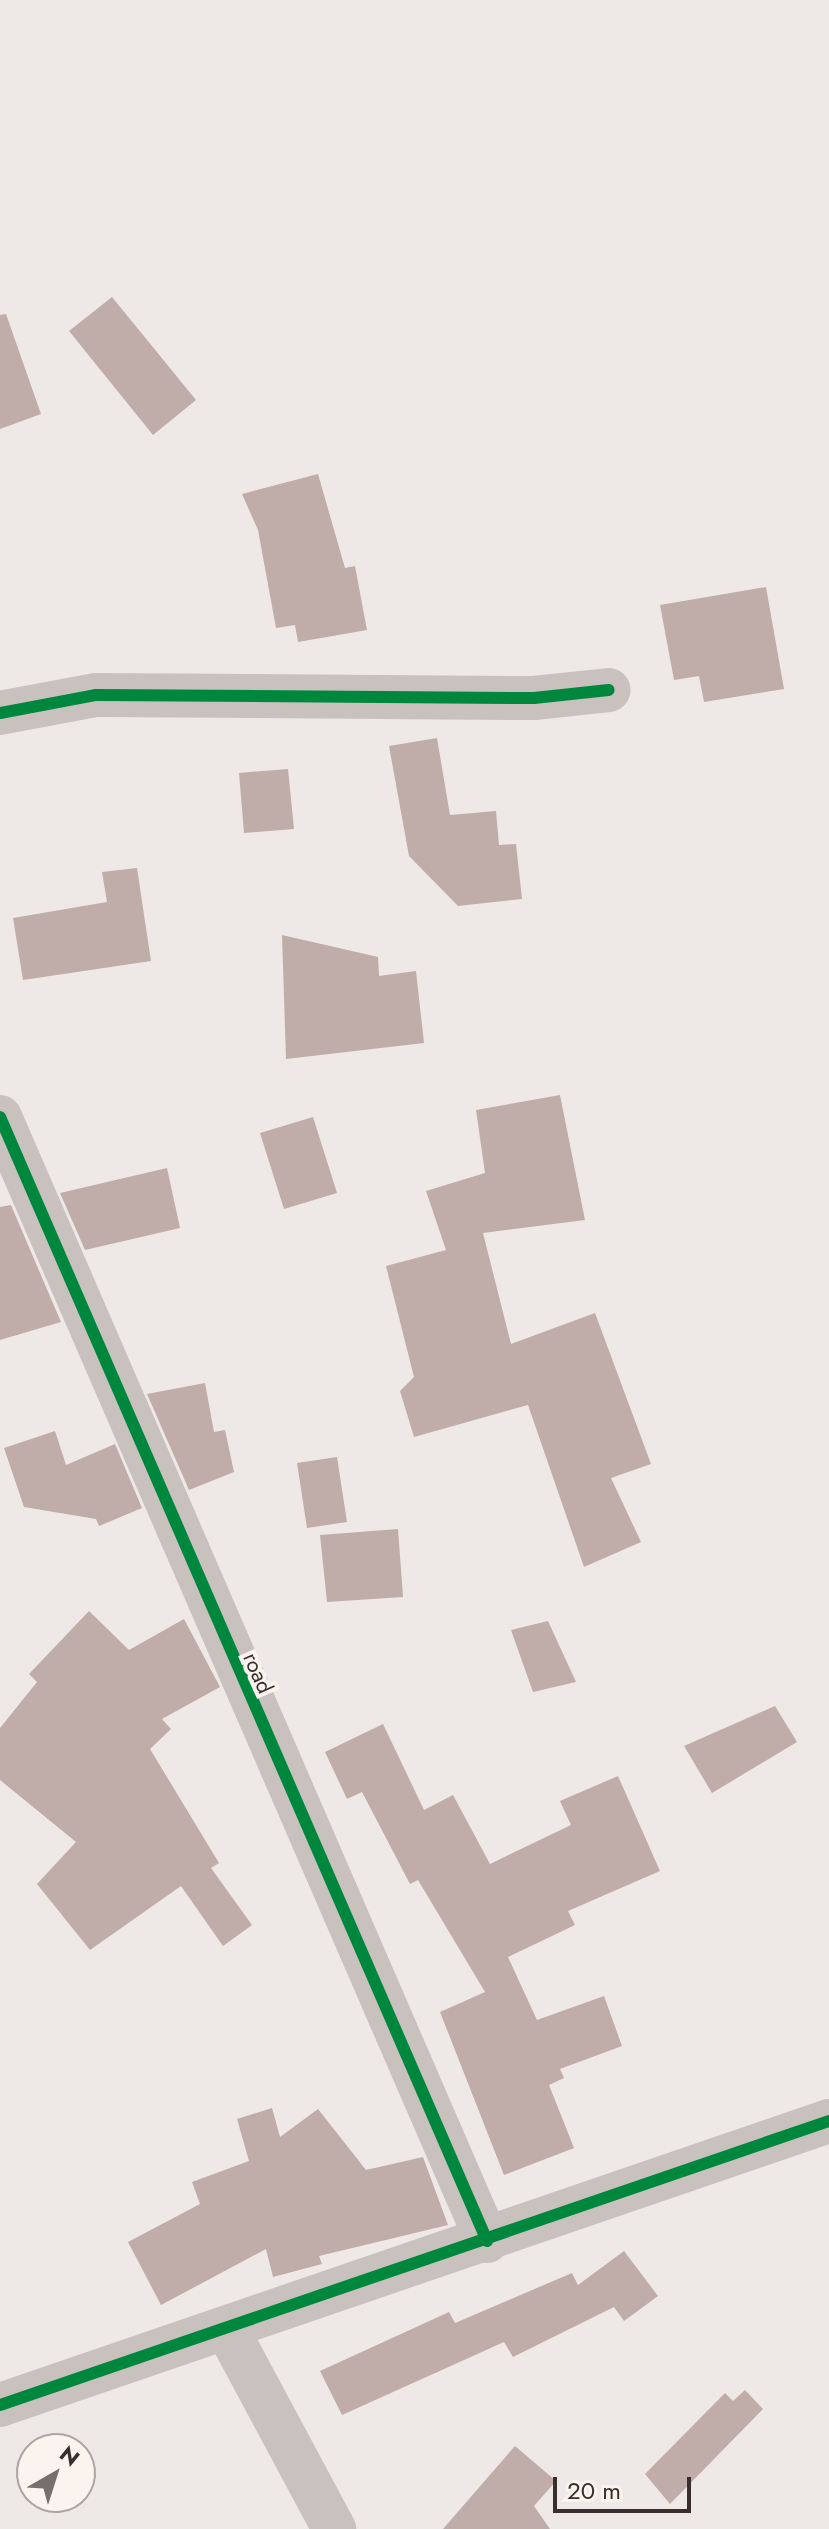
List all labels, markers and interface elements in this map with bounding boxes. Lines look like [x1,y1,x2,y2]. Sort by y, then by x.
street label: road [237,1648,279,1698]
north arrow [16,2433,96,2513]
text: N [53,2438,87,2474]
scale bar [557,2461,695,2511]
text: 20 m [567,2473,621,2508]

